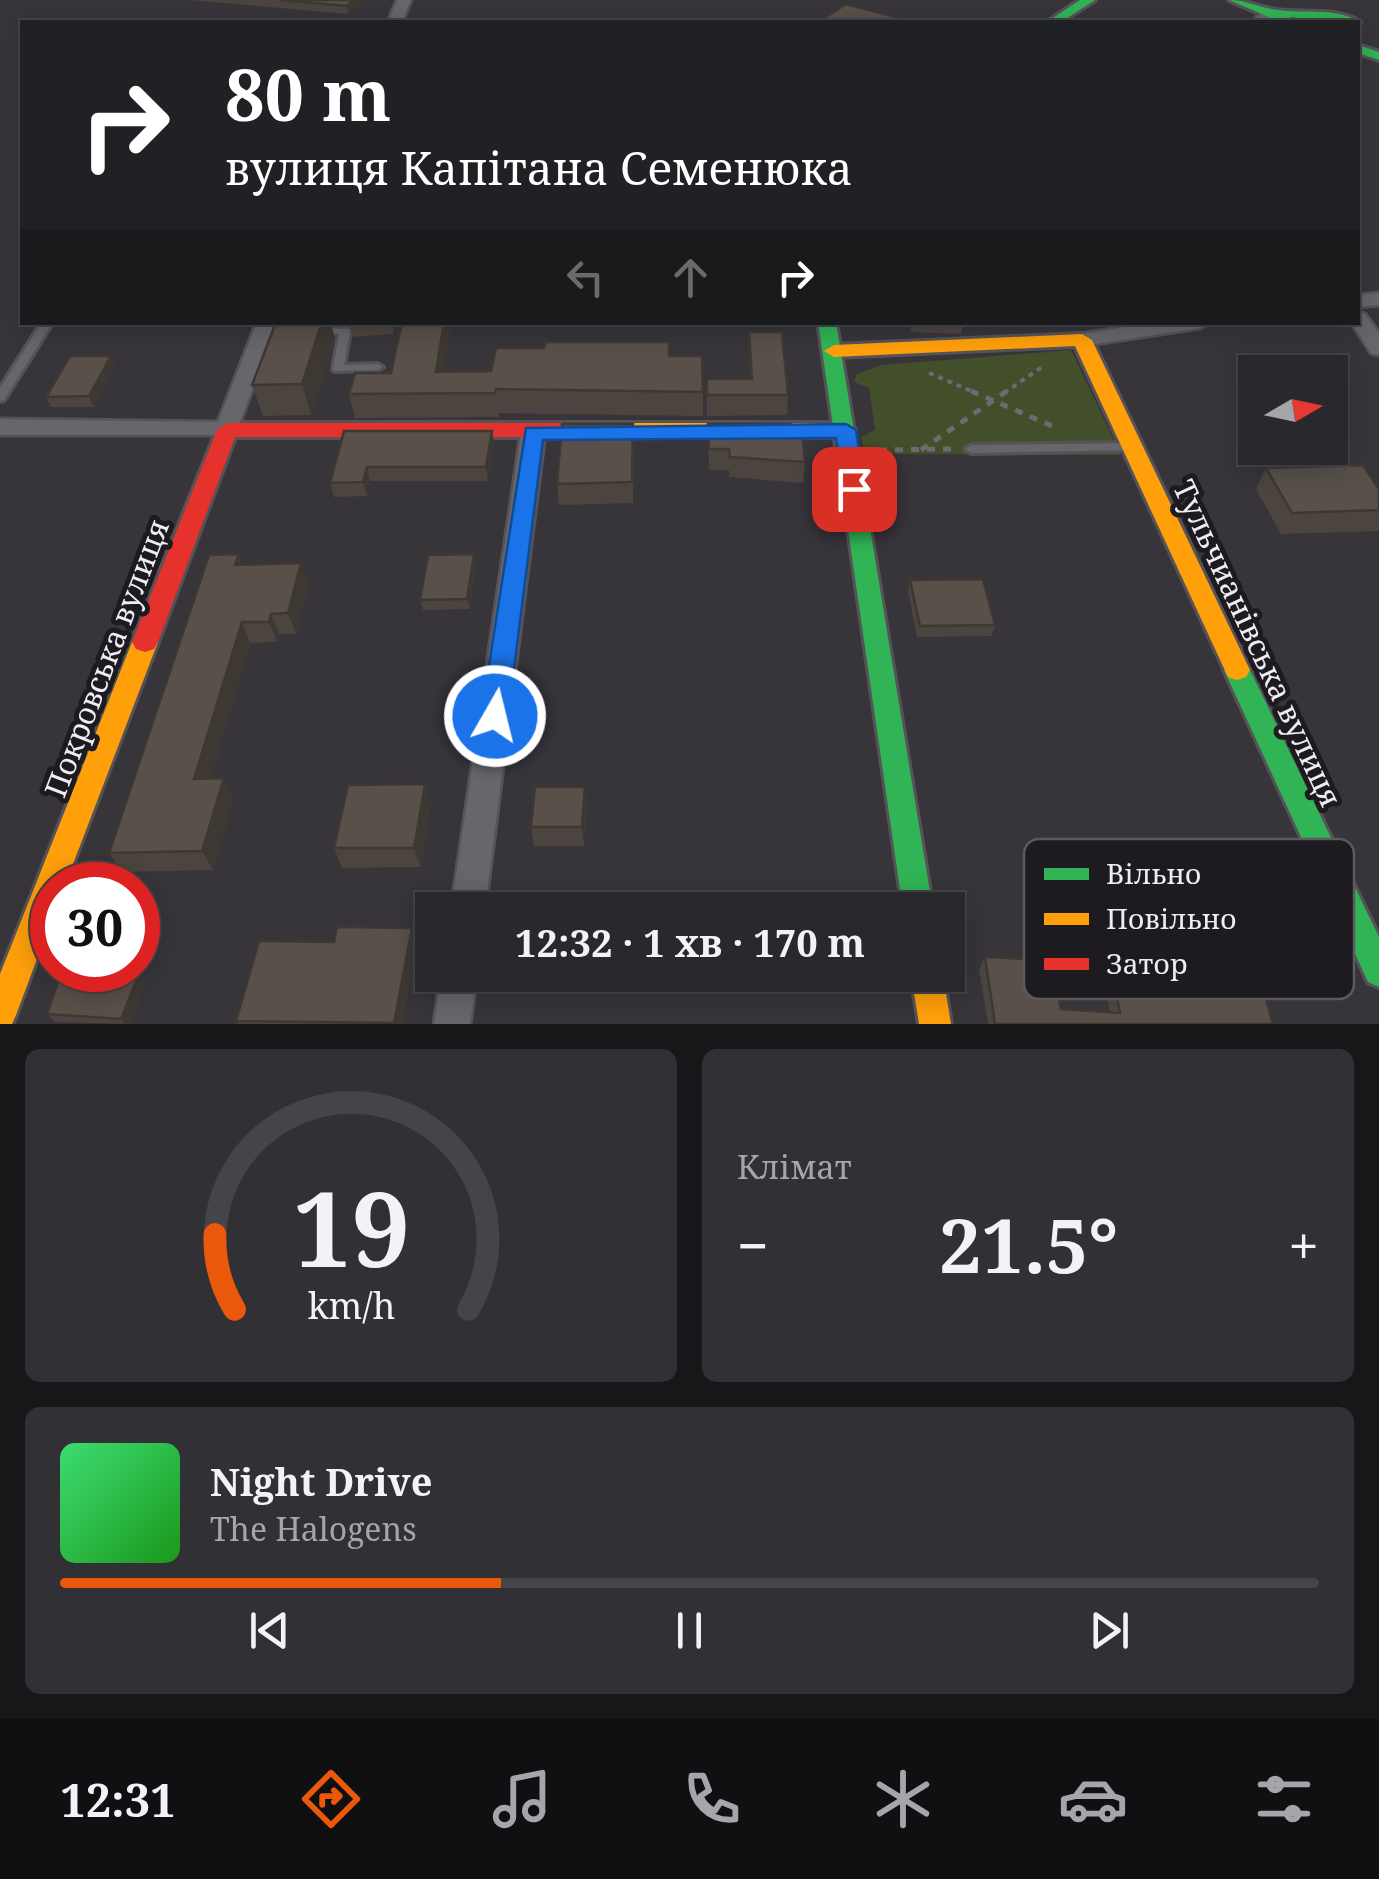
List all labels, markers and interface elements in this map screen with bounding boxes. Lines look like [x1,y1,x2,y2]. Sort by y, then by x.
text: 80 m [225,46,391,142]
icon: right [60,60,190,190]
text: вулиця Капітана Семенюка [225,137,853,198]
icon: left [558,250,613,305]
icon: ahead [663,250,718,305]
icon: right [768,250,823,305]
north arrow [1238,355,1348,465]
map controls [1238,355,1348,465]
pin [812,447,897,532]
icon: arrive [827,462,882,517]
street label: Тульчианівська вулиця [1164,473,1352,813]
street label: Покровська вулиця [34,513,178,803]
position arrow [443,664,547,768]
legend [1024,839,1354,999]
text: Вільно [1106,854,1201,892]
speed limit sign: 30 [30,862,160,992]
text: Повільно [1106,899,1236,937]
text: 12:32 · 1 хв · 170 m [515,916,865,968]
text: Затор [1106,944,1187,982]
text: Клімат [737,1145,852,1188]
text: 19 [292,1156,410,1297]
text: 21.5° [939,1193,1118,1295]
text: − [737,1207,769,1282]
text: + [1288,1207,1319,1282]
text: km/h [307,1281,395,1329]
text: Night Drive [210,1455,432,1507]
text: The Halogens [210,1507,417,1550]
icon: previous [242,1603,297,1658]
icon: pause [662,1603,717,1658]
icon: next [1082,1603,1137,1658]
icon: directions [296,1764,366,1834]
icon: music [487,1764,557,1834]
icon: phone [677,1764,747,1834]
icon: climate [868,1764,938,1834]
icon: car [1058,1764,1128,1834]
icon: filters [1249,1764,1319,1834]
text: 12:31 [60,1769,176,1830]

